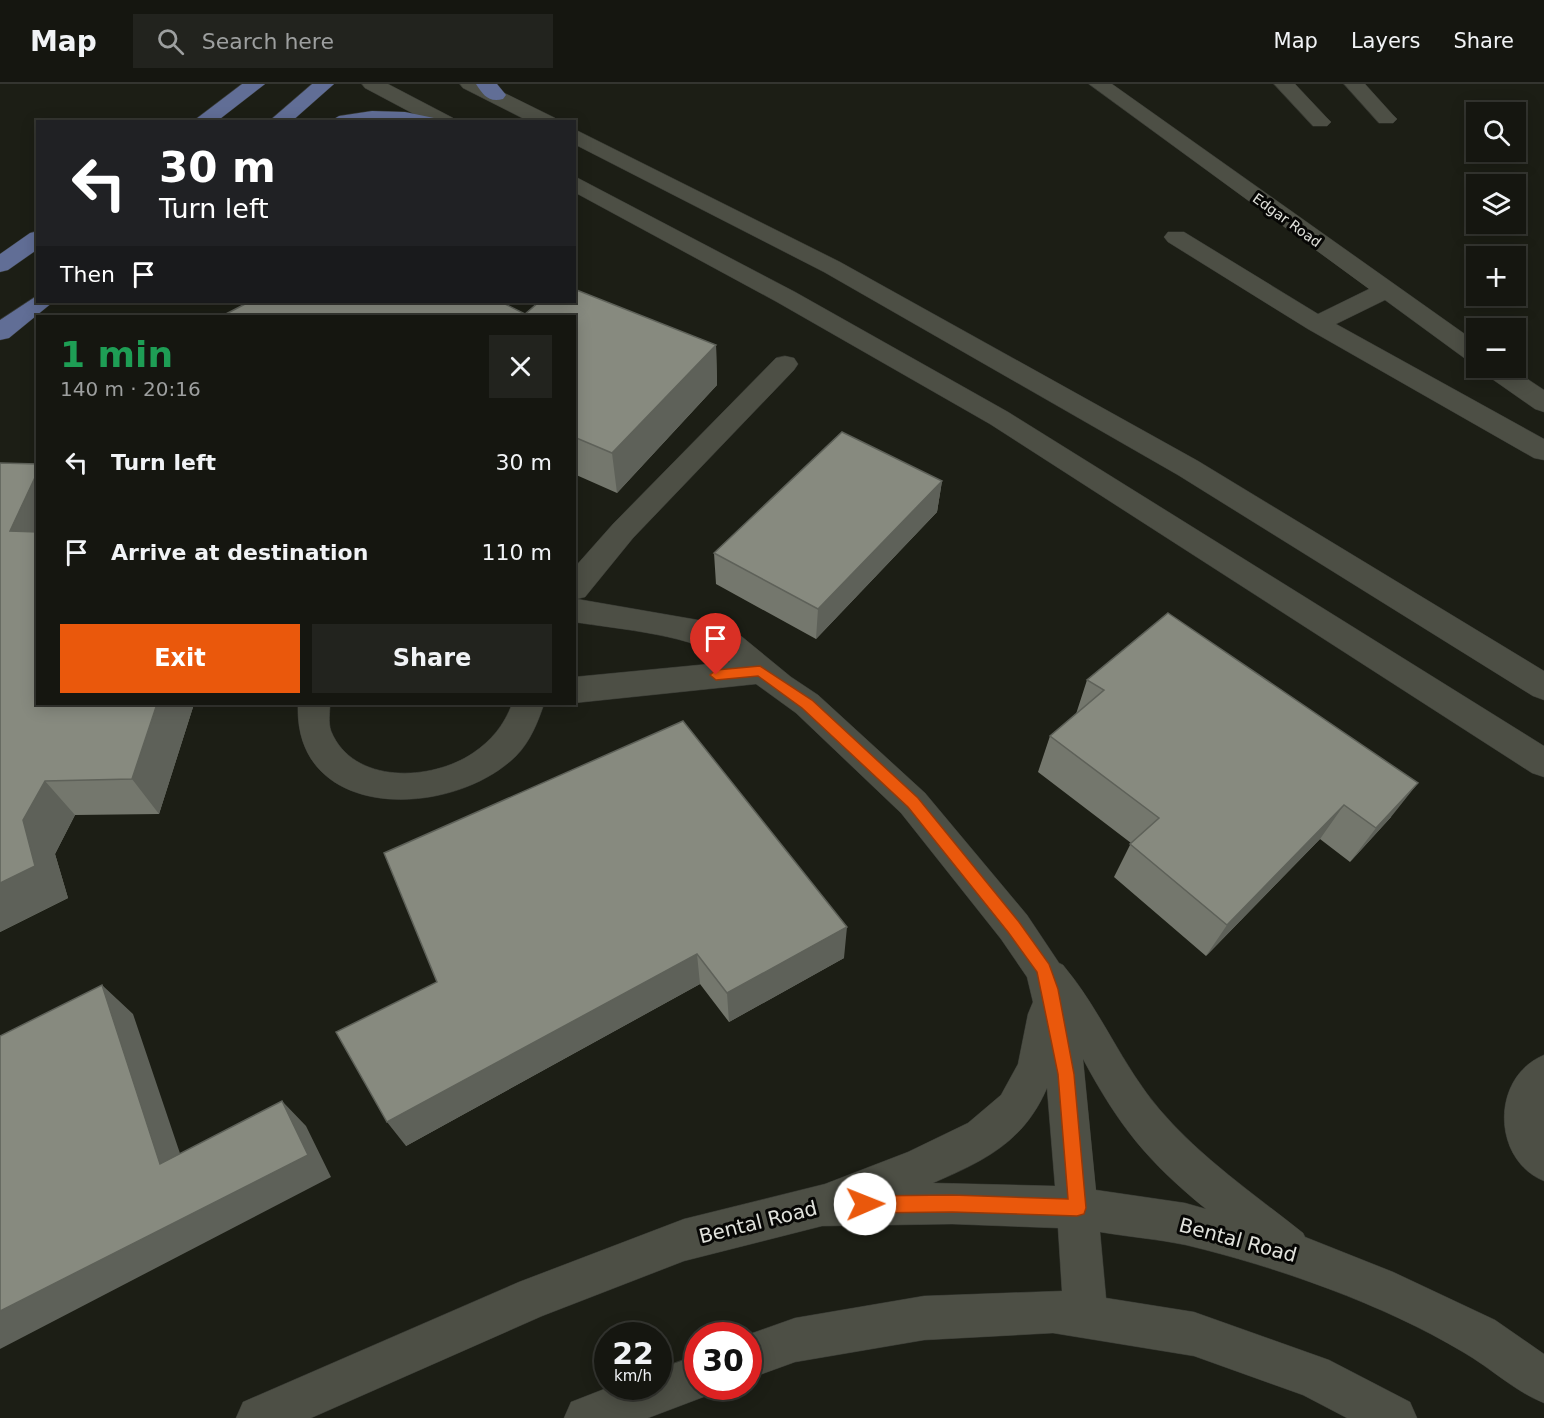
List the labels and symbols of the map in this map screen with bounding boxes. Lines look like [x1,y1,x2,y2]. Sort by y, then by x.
street label: Edgar Road [1250,190,1324,250]
pin [690,613,741,675]
position arrow [833,1172,897,1236]
street label: Bental Road [696,1196,820,1248]
street label: Bental Road [1177,1213,1299,1267]
speed limit sign: 30 [684,1322,762,1400]

